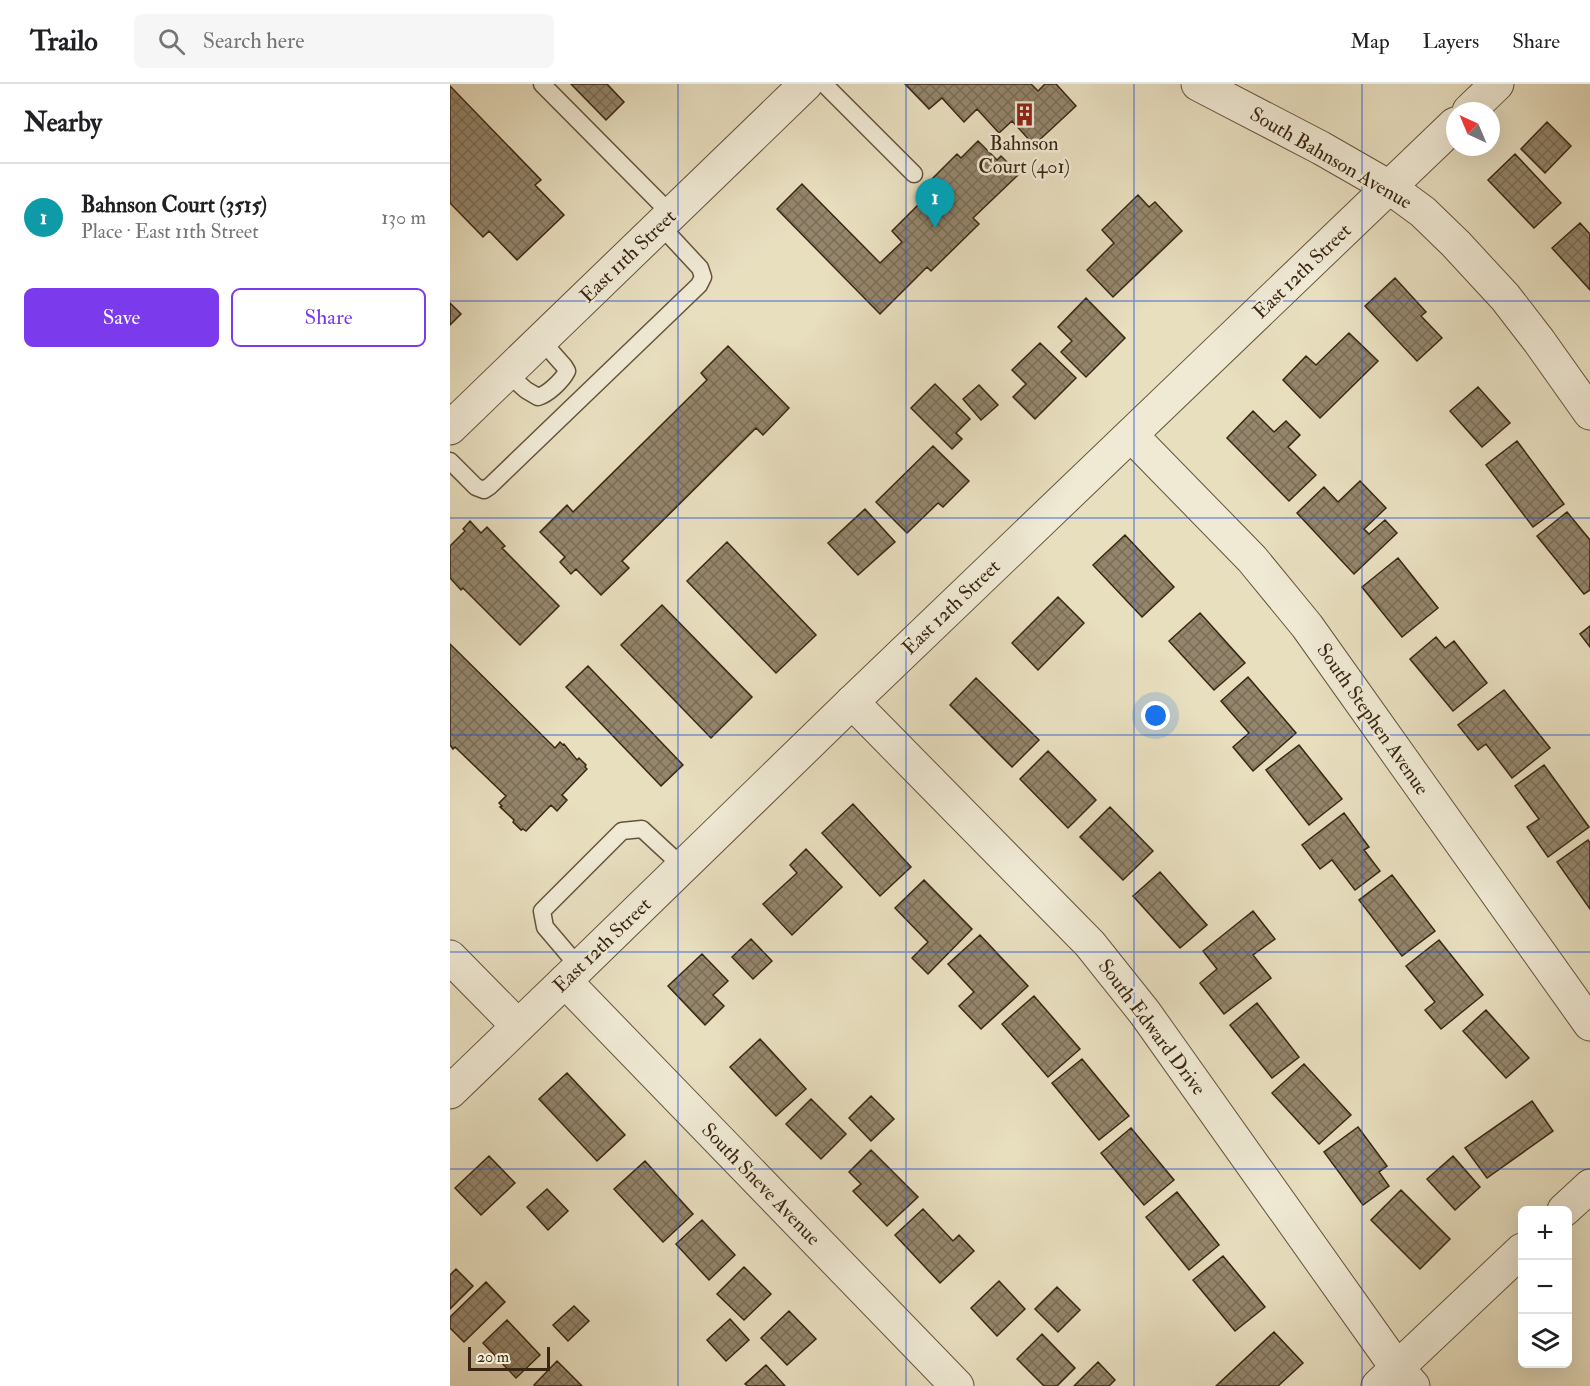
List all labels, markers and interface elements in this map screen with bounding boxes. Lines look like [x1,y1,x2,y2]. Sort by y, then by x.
search box [134,14,554,68]
text: Trailo [30,24,98,59]
icon: search [155,25,188,58]
text: Search here [203,27,304,55]
text: Map [1350,28,1390,55]
text: Layers [1423,28,1479,55]
text: Share [1512,28,1560,55]
street label: South Bahnson Avenue [1245,101,1417,215]
building icon: Bahnson Court (401) [1011,102,1037,128]
north arrow [1446,102,1500,156]
text: Nearby [24,107,102,139]
place label: Bahnson Court (401) [978,131,1070,179]
pin: 1 [916,178,954,228]
text: Bahnson Court (3515) [81,191,267,219]
street label: East 11th Street [575,204,682,308]
text: 1 [40,205,47,230]
text: 130 m [381,205,426,230]
street label: East 12th Street [1248,218,1357,324]
text: Place · East 11th Street [81,219,259,244]
button: Save [24,288,219,347]
button: Share [231,288,426,347]
street label: East 12th Street [897,554,1006,660]
street label: South Stephen Avenue [1310,638,1435,800]
your location [1141,701,1170,730]
street label: East 12th Street [548,892,657,998]
street label: South Edward Drive [1093,954,1211,1100]
street label: South Sneve Avenue [696,1117,826,1251]
map controls [1518,1206,1572,1368]
button: + [1518,1206,1572,1260]
button: − [1518,1260,1572,1314]
button: layers [1518,1314,1572,1368]
scale bar [468,1344,550,1372]
text: 20 m [477,1347,509,1367]

